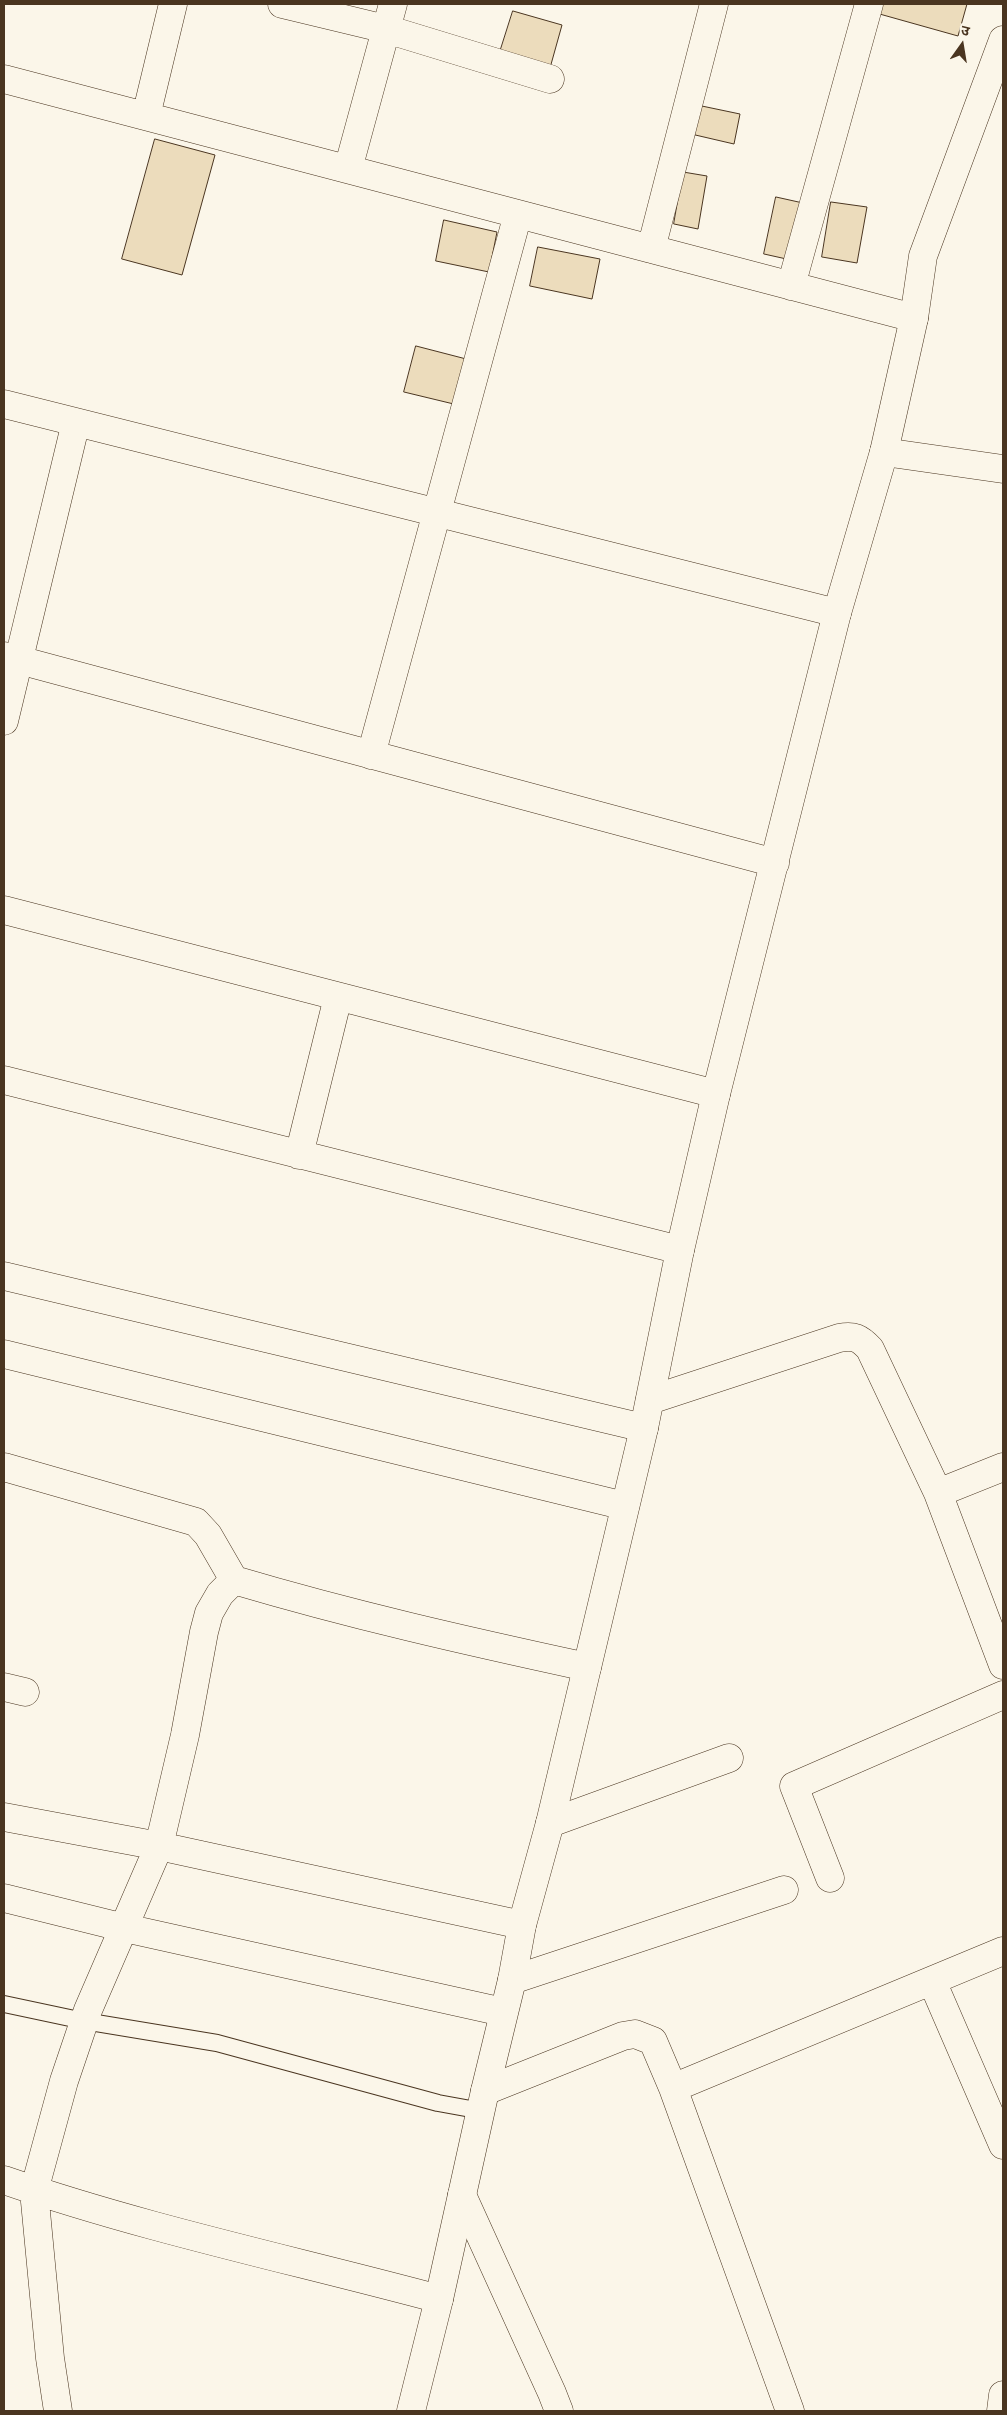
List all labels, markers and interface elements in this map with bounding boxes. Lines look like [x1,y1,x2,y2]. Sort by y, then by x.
north arrow [937,20,987,70]
text: उ [960,22,971,39]

